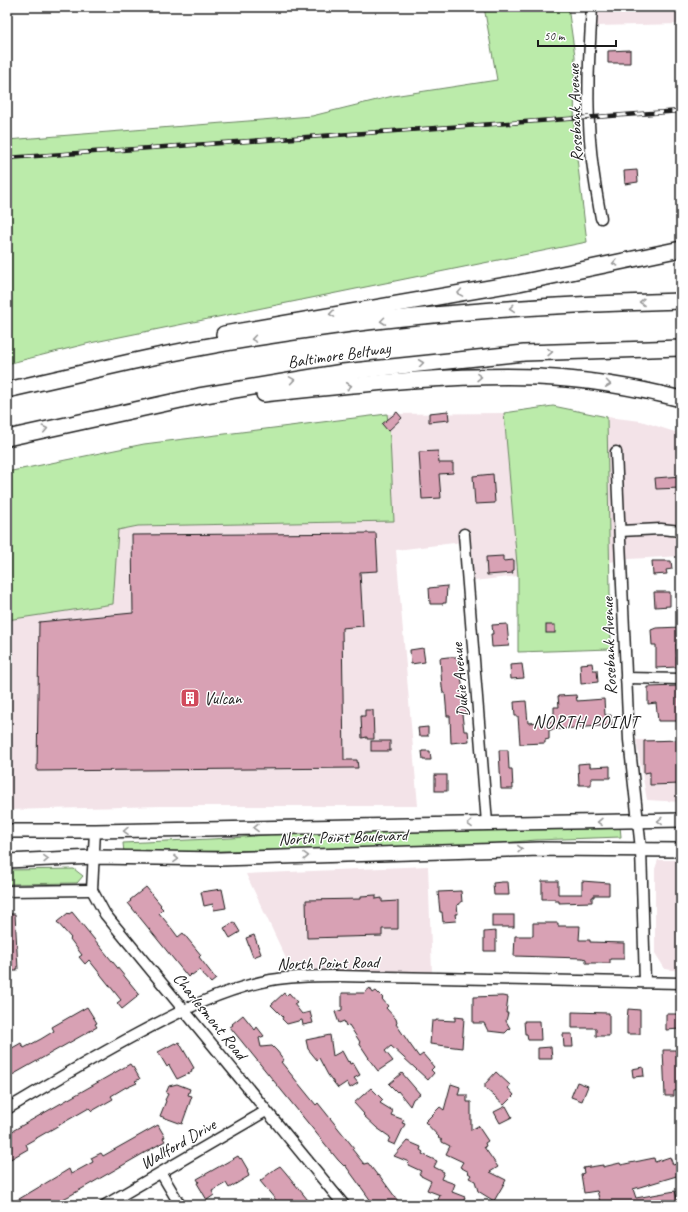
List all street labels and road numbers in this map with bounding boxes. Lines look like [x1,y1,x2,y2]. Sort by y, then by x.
street label: Rosebank Avenue [563,62,587,162]
street label: Baltimore Beltway [286,337,393,373]
street label: Rosebank Avenue [597,595,621,695]
street label: Dukie Avenue [446,641,474,718]
street label: North Point Boulevard [278,824,410,850]
street label: North Point Road [277,952,381,974]
street label: Charlesmont Road [169,968,254,1066]
street label: Wallford Drive [137,1113,221,1174]

